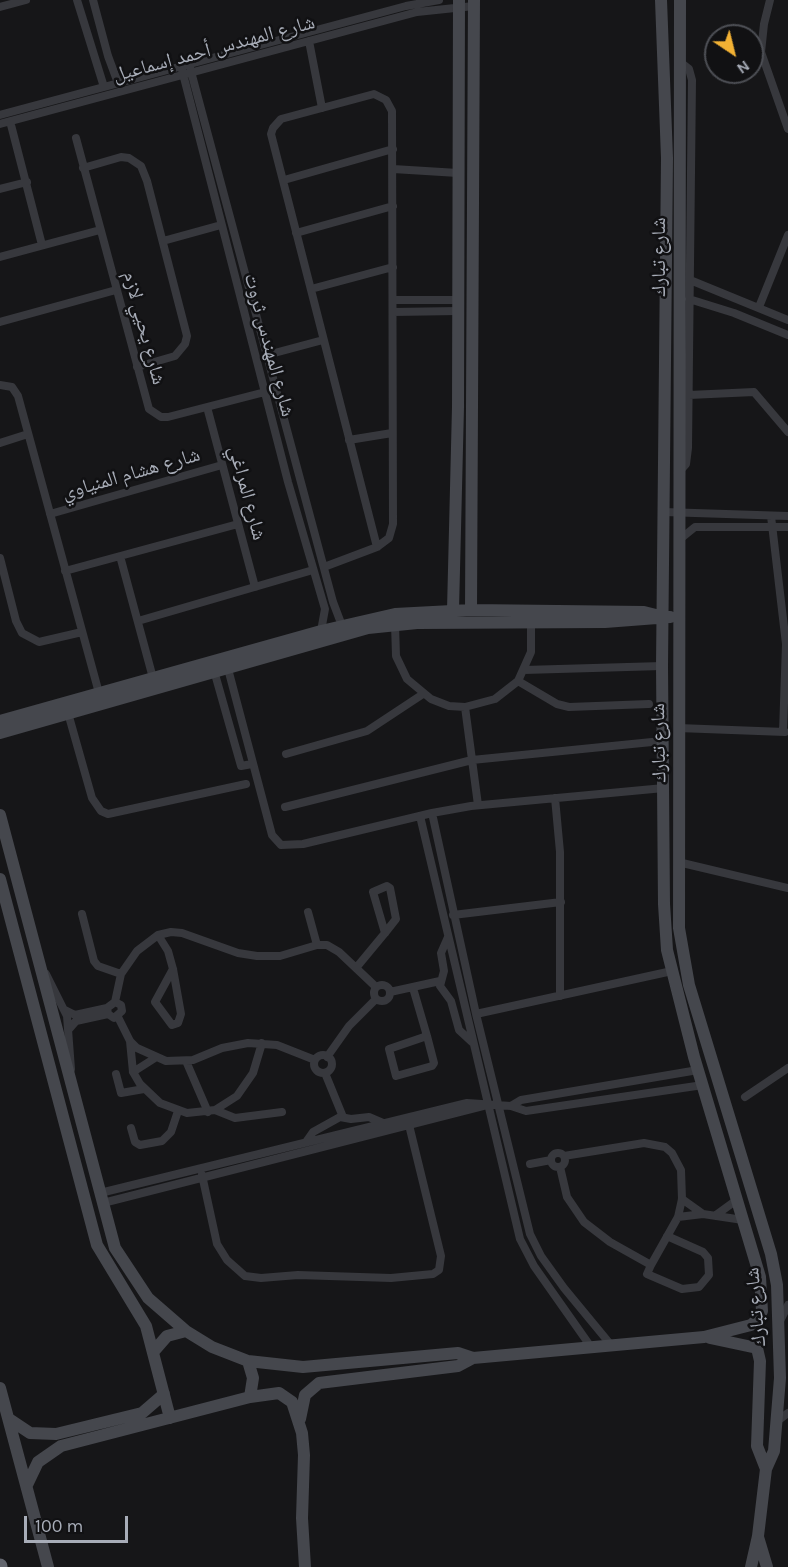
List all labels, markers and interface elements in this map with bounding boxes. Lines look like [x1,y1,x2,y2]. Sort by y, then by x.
street label: شارع المهندس أحمد إسماعيل [110,10,318,88]
north arrow [704,24,764,84]
text: N [733,56,754,79]
street label: شارع تبارك [647,217,671,297]
street label: شارع يحيي لازم [117,269,171,387]
street label: شارع المهندس ثروت [238,271,300,419]
street label: شارع هشام المنياوي [59,443,203,505]
street label: شارع المراغي [223,443,271,543]
street label: شارع تبارك [646,703,672,783]
street label: شارع تبارك [741,1266,771,1348]
scale bar [27,1504,130,1542]
text: 100 m [35,1515,83,1537]

